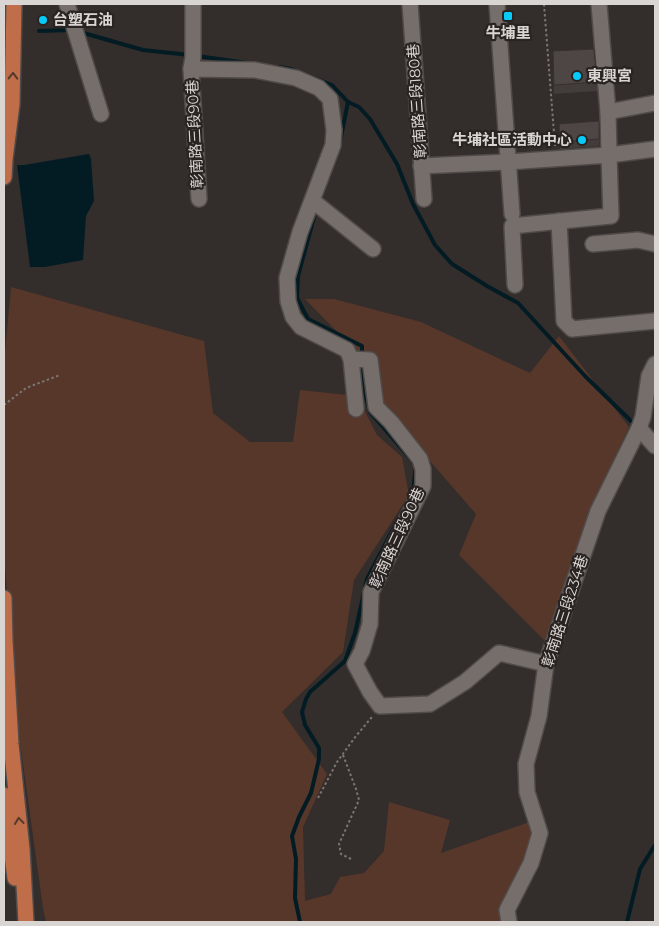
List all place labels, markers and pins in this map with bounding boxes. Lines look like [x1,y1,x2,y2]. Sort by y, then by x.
place label: 台塑石油 [53,10,113,29]
marker: 牛埔里 [502,10,514,22]
marker: 台塑石油 [37,14,49,26]
place label: 牛埔里 [485,23,531,42]
place label: 東興宮 [587,66,632,85]
marker: 東興宮 [571,70,583,82]
place label: 牛埔社區活動中心 [452,130,572,149]
marker: 牛埔社區活動中心 [576,134,588,146]

